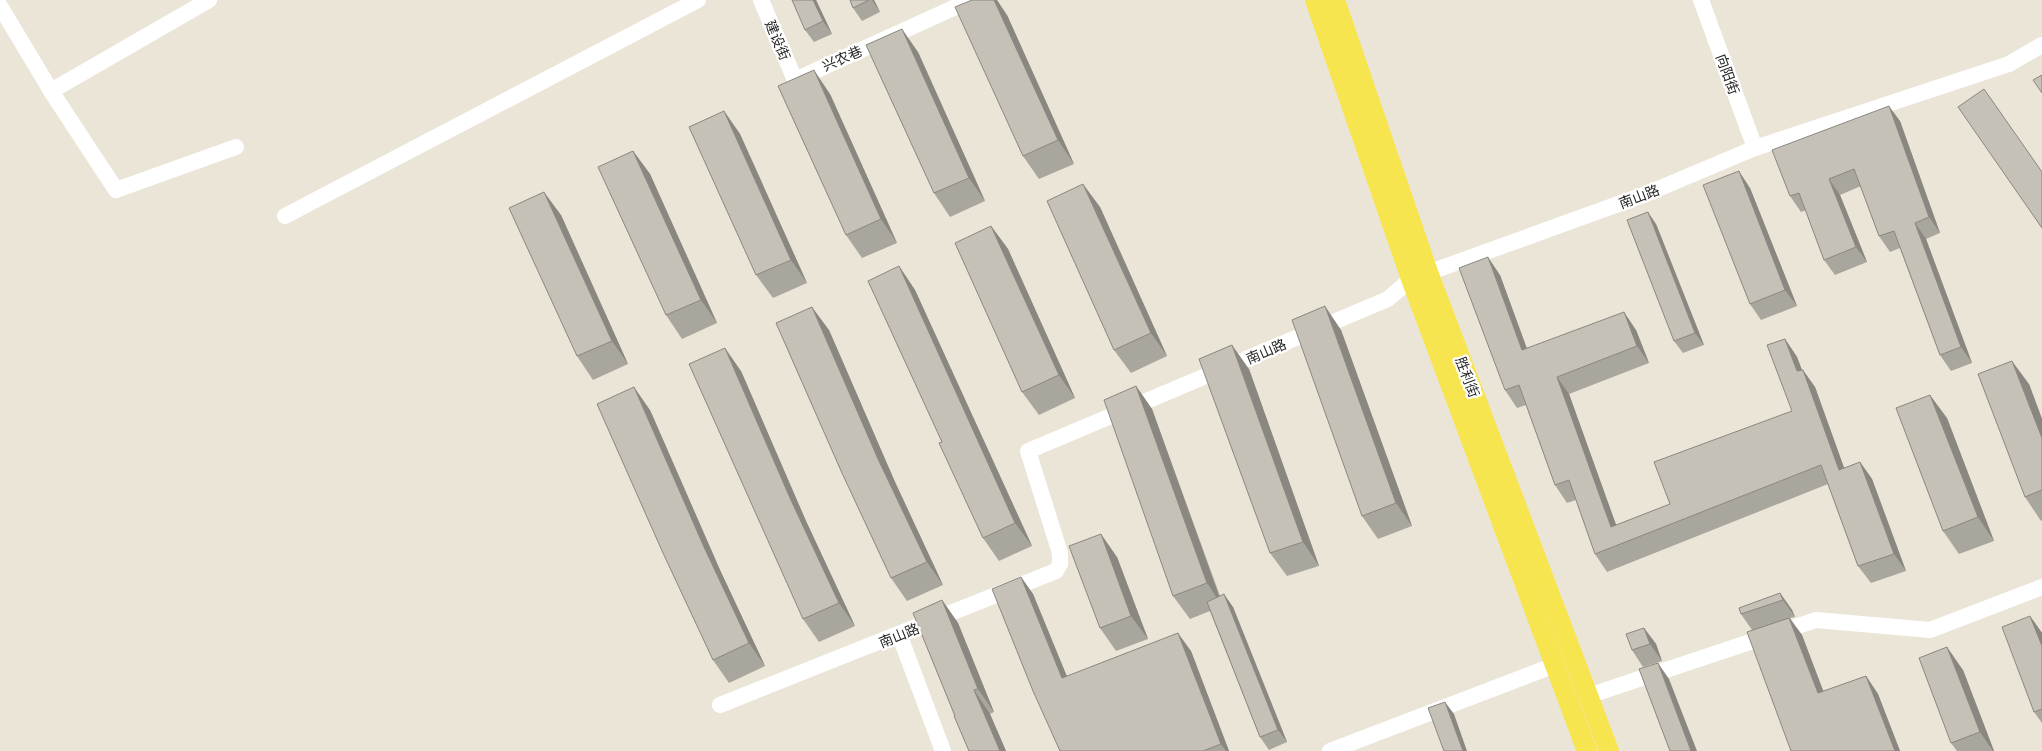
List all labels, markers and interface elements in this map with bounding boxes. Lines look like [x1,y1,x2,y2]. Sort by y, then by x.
street label: 建设街 [762,17,794,63]
street label: 兴农巷 [819,42,865,74]
street label: 向阳街 [1713,51,1743,97]
street label: 南山路 [1616,181,1662,211]
street label: 南山路 [1243,335,1289,367]
street label: 胜利街 [1453,354,1483,400]
street label: 南山路 [876,619,922,651]

